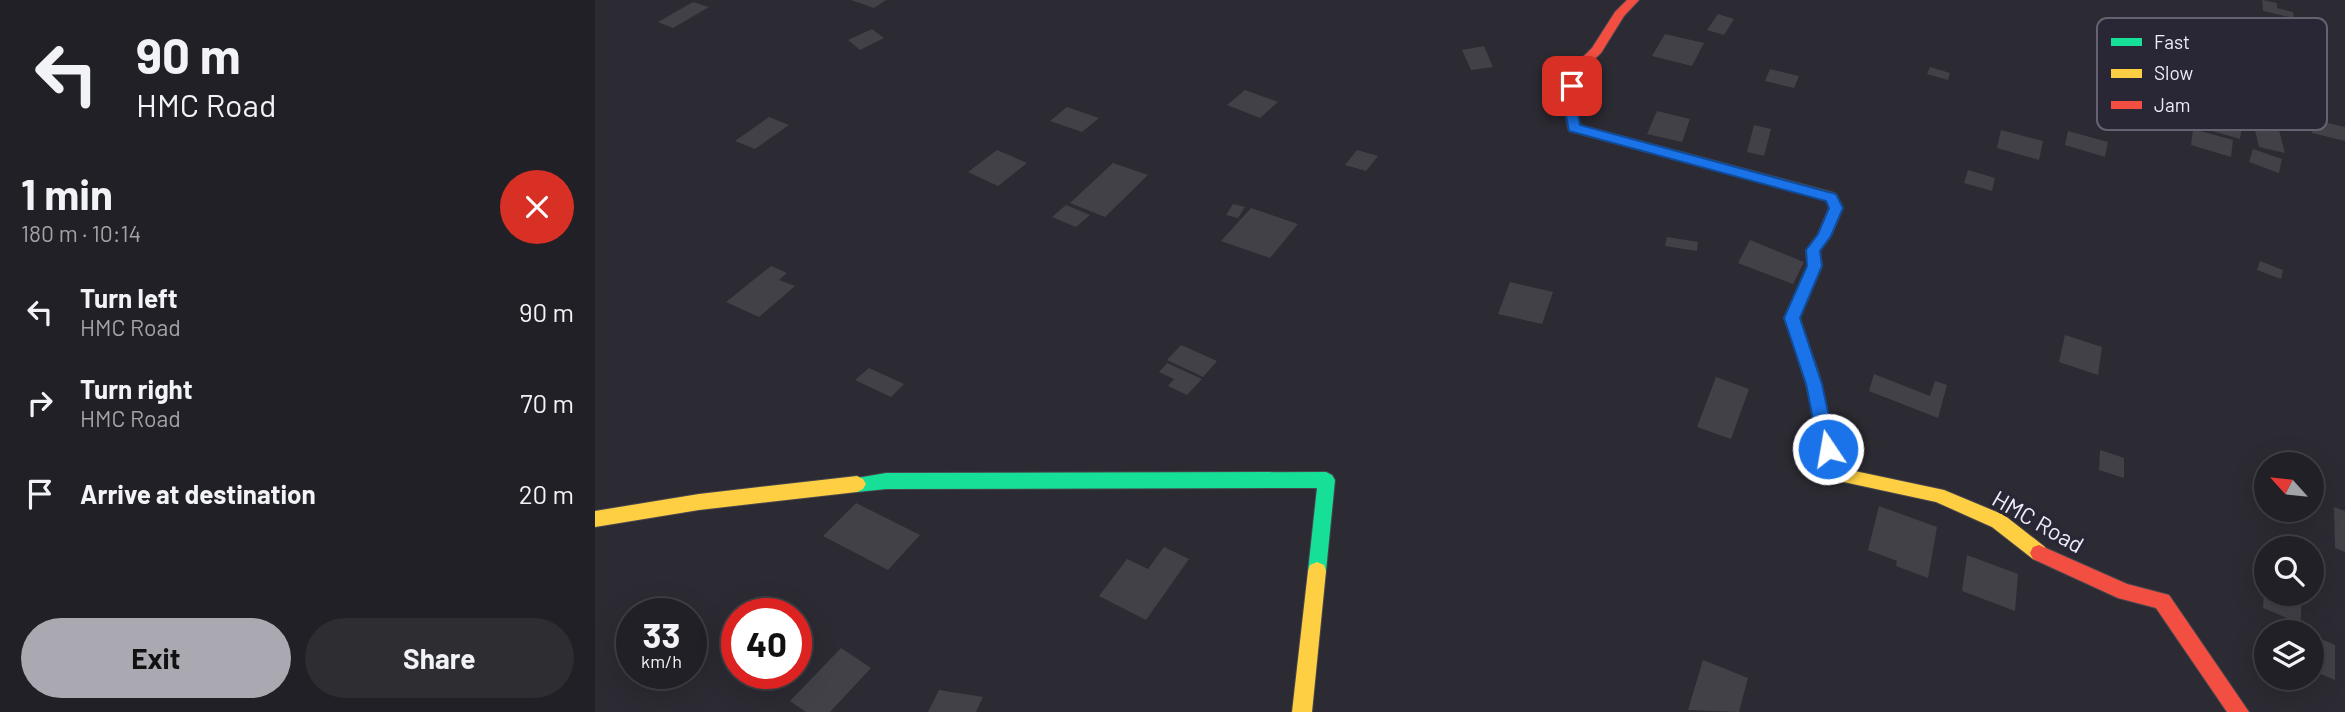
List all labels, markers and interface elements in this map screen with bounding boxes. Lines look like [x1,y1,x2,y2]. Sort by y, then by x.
legend [2097,18,2327,130]
text: 90 m [136,25,241,84]
icon: left [21,28,112,119]
text: Fast [2154,30,2190,53]
pin [1542,56,1602,116]
text: Slow [2154,61,2193,84]
icon: arrive [1553,67,1591,105]
text: HMC Road [136,85,276,123]
text: Jam [2154,93,2190,116]
text: 1 min [21,168,113,218]
button: close [500,170,574,244]
text: 180 m · 10:14 [21,219,141,247]
text: Turn left [80,282,178,313]
icon: left [21,293,59,331]
text: 90 m [519,296,574,327]
text: HMC Road [80,313,181,341]
text: Turn right [80,373,193,404]
icon: right [21,384,59,422]
text: 70 m [520,387,574,418]
text: HMC Road [80,404,181,432]
position arrow [1791,412,1865,486]
north arrow [2254,452,2324,522]
map controls [2254,452,2324,690]
icon: arrive [21,475,59,513]
text: Arrive at destination [80,478,316,509]
text: 20 m [519,478,574,509]
street label: HMC Road [1988,484,2089,558]
button: search [2254,536,2324,606]
speed limit sign: 40 [721,598,812,689]
text: 33 [643,613,680,655]
button: Exit [21,618,291,698]
button: Share [305,618,574,698]
button: layers [2254,620,2324,690]
text: km/h [641,650,682,672]

